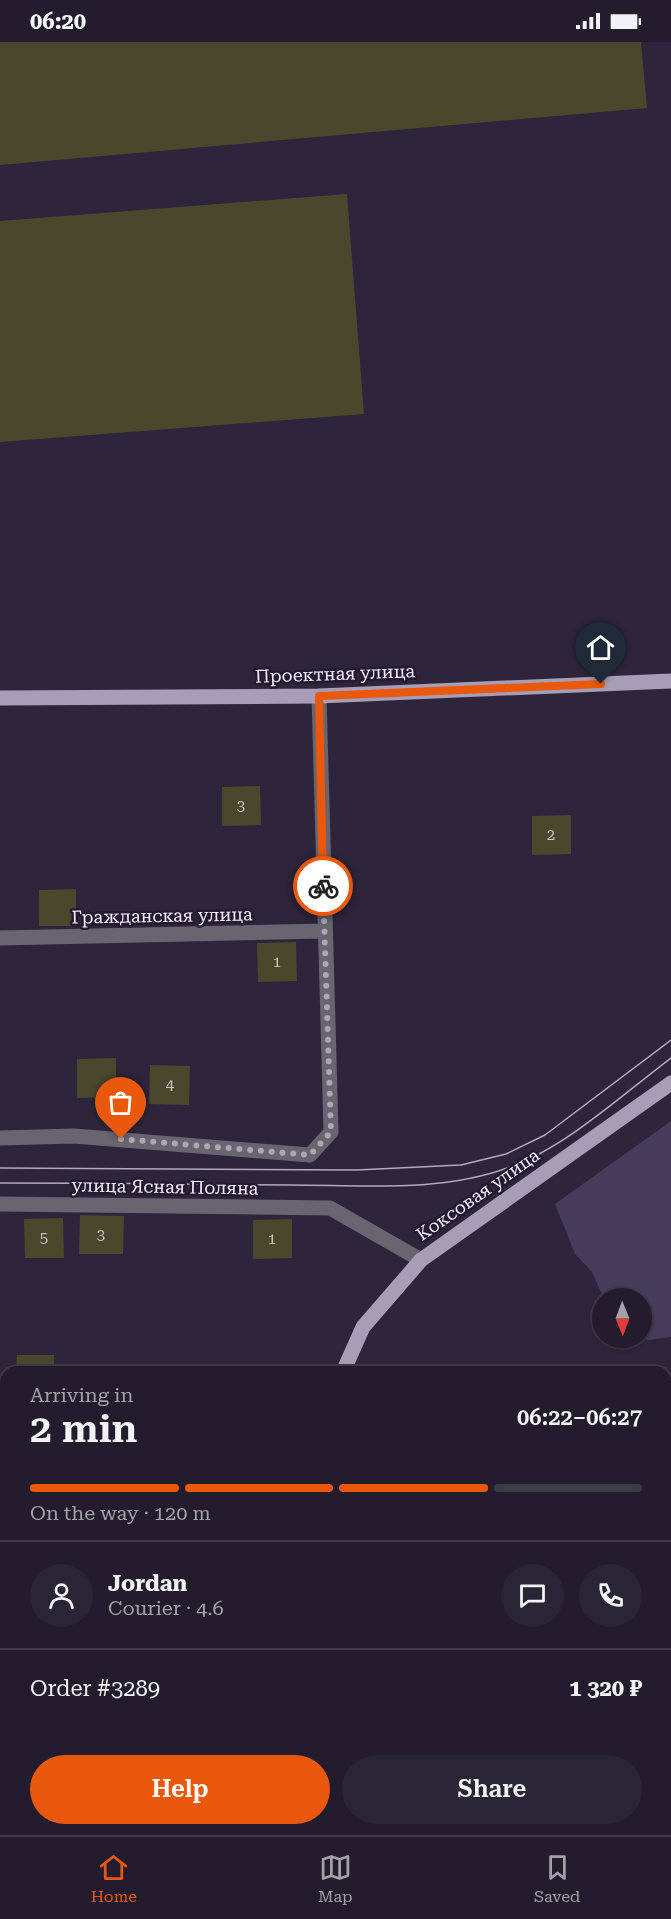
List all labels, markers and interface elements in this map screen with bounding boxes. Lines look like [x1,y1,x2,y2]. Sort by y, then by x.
text: 06:20 [30,9,86,34]
pin [575,622,626,684]
icon: home [584,631,617,664]
street label: Проектная улица [255,660,416,687]
house number: 3 [237,797,245,815]
house number: 2 [547,826,555,844]
courier [293,856,353,916]
icon: bike [307,870,340,903]
street label: Гражданская улица [71,903,253,928]
house number: 1 [273,953,281,971]
house number: 4 [166,1076,175,1094]
pin [95,1077,146,1139]
icon: bag [104,1086,137,1119]
street label: Коксовая улица [412,1144,543,1245]
street label: улица Ясная Поляна [71,1174,259,1199]
house number: 3 [97,1226,105,1244]
house number: 5 [40,1229,48,1247]
house number: 1 [268,1230,276,1248]
north arrow [592,1288,652,1348]
map controls [592,1288,652,1348]
text: Arriving in [30,1383,133,1407]
text: 06:22–06:27 [517,1405,642,1430]
text: 2 min [30,1406,137,1452]
text: On the way · 120 m [30,1501,211,1525]
button: person [30,1564,93,1627]
button: chat [501,1564,564,1627]
button: phone [579,1564,642,1627]
text: Jordan [108,1571,187,1596]
text: Courier · 4.6 [108,1596,224,1620]
text: Order #3289 [30,1676,160,1701]
text: 1 320 ₽ [569,1676,642,1701]
button: Help [30,1755,330,1824]
button: Share [342,1755,642,1824]
tab: Home [91,1851,137,1906]
tab: Map [318,1851,353,1906]
tab: Saved [534,1851,580,1906]

